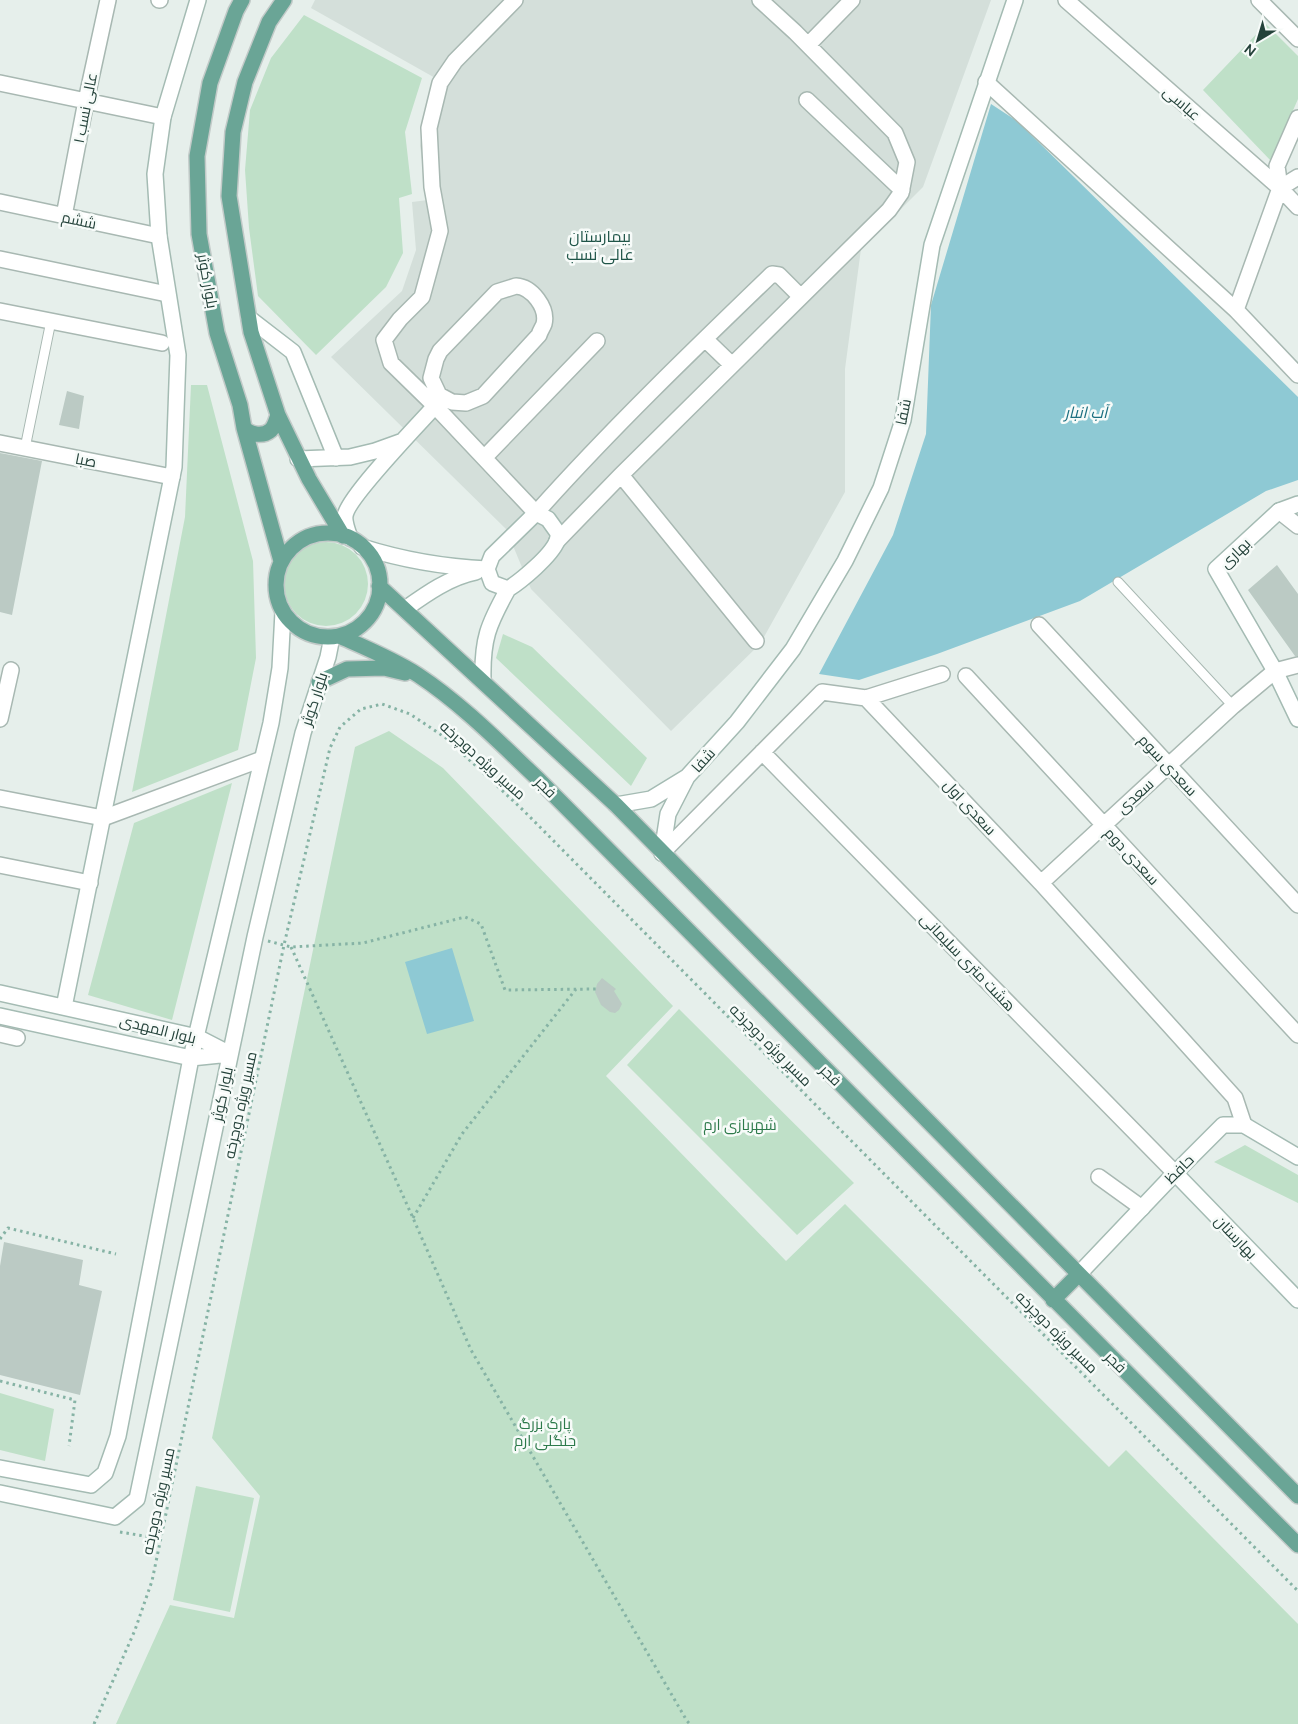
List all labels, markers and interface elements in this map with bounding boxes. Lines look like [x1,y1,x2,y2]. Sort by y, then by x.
north arrow [1233,15,1283,65]
text: N [1241,41,1259,60]
street label: عالی نسب ۱ [70,71,102,145]
street label: عباسی [1159,82,1204,125]
street label: ششم [60,208,98,234]
district label: بیمارستان عالی نسب [566,227,634,265]
street label: بلوار کوثر [194,251,221,310]
street label: شفا [892,397,914,427]
water label: آب انبار [1063,403,1111,422]
street label: صبا [74,450,98,470]
street label: بهاری [1216,534,1255,573]
street label: بلوار کوثر [297,670,332,729]
street label: مسیر ویژه دوچرخه [435,717,529,804]
street label: سعدی سوم [1135,731,1201,799]
street label: شفا [688,744,718,776]
street label: فجر [531,772,560,802]
street label: سعدی [1113,775,1157,817]
street label: سعدی اول [939,776,1000,839]
street label: سعدی دوم [1100,824,1163,889]
street label: هشت متری سلیمانی [916,910,1019,1016]
street label: مسیر ویژه دوچرخه [725,1000,816,1091]
street label: بلوار المهدی [117,1011,198,1049]
street label: مسیر ویژه دوچرخه [220,1050,262,1160]
street label: فجر [816,1060,845,1090]
street label: بلوار کوثر [208,1065,237,1124]
park label: شهربازی ارم [703,1116,777,1135]
street label: حافظ [1161,1151,1197,1187]
street label: بهارستان [1210,1212,1261,1264]
street label: مسیر ویژه دوچرخه [1011,1287,1102,1378]
street label: فجر [1101,1347,1130,1377]
park label: پارک بزرگ جنگلی ارم [514,1415,576,1451]
street label: مسیر ویژه دوچرخه [138,1446,180,1556]

